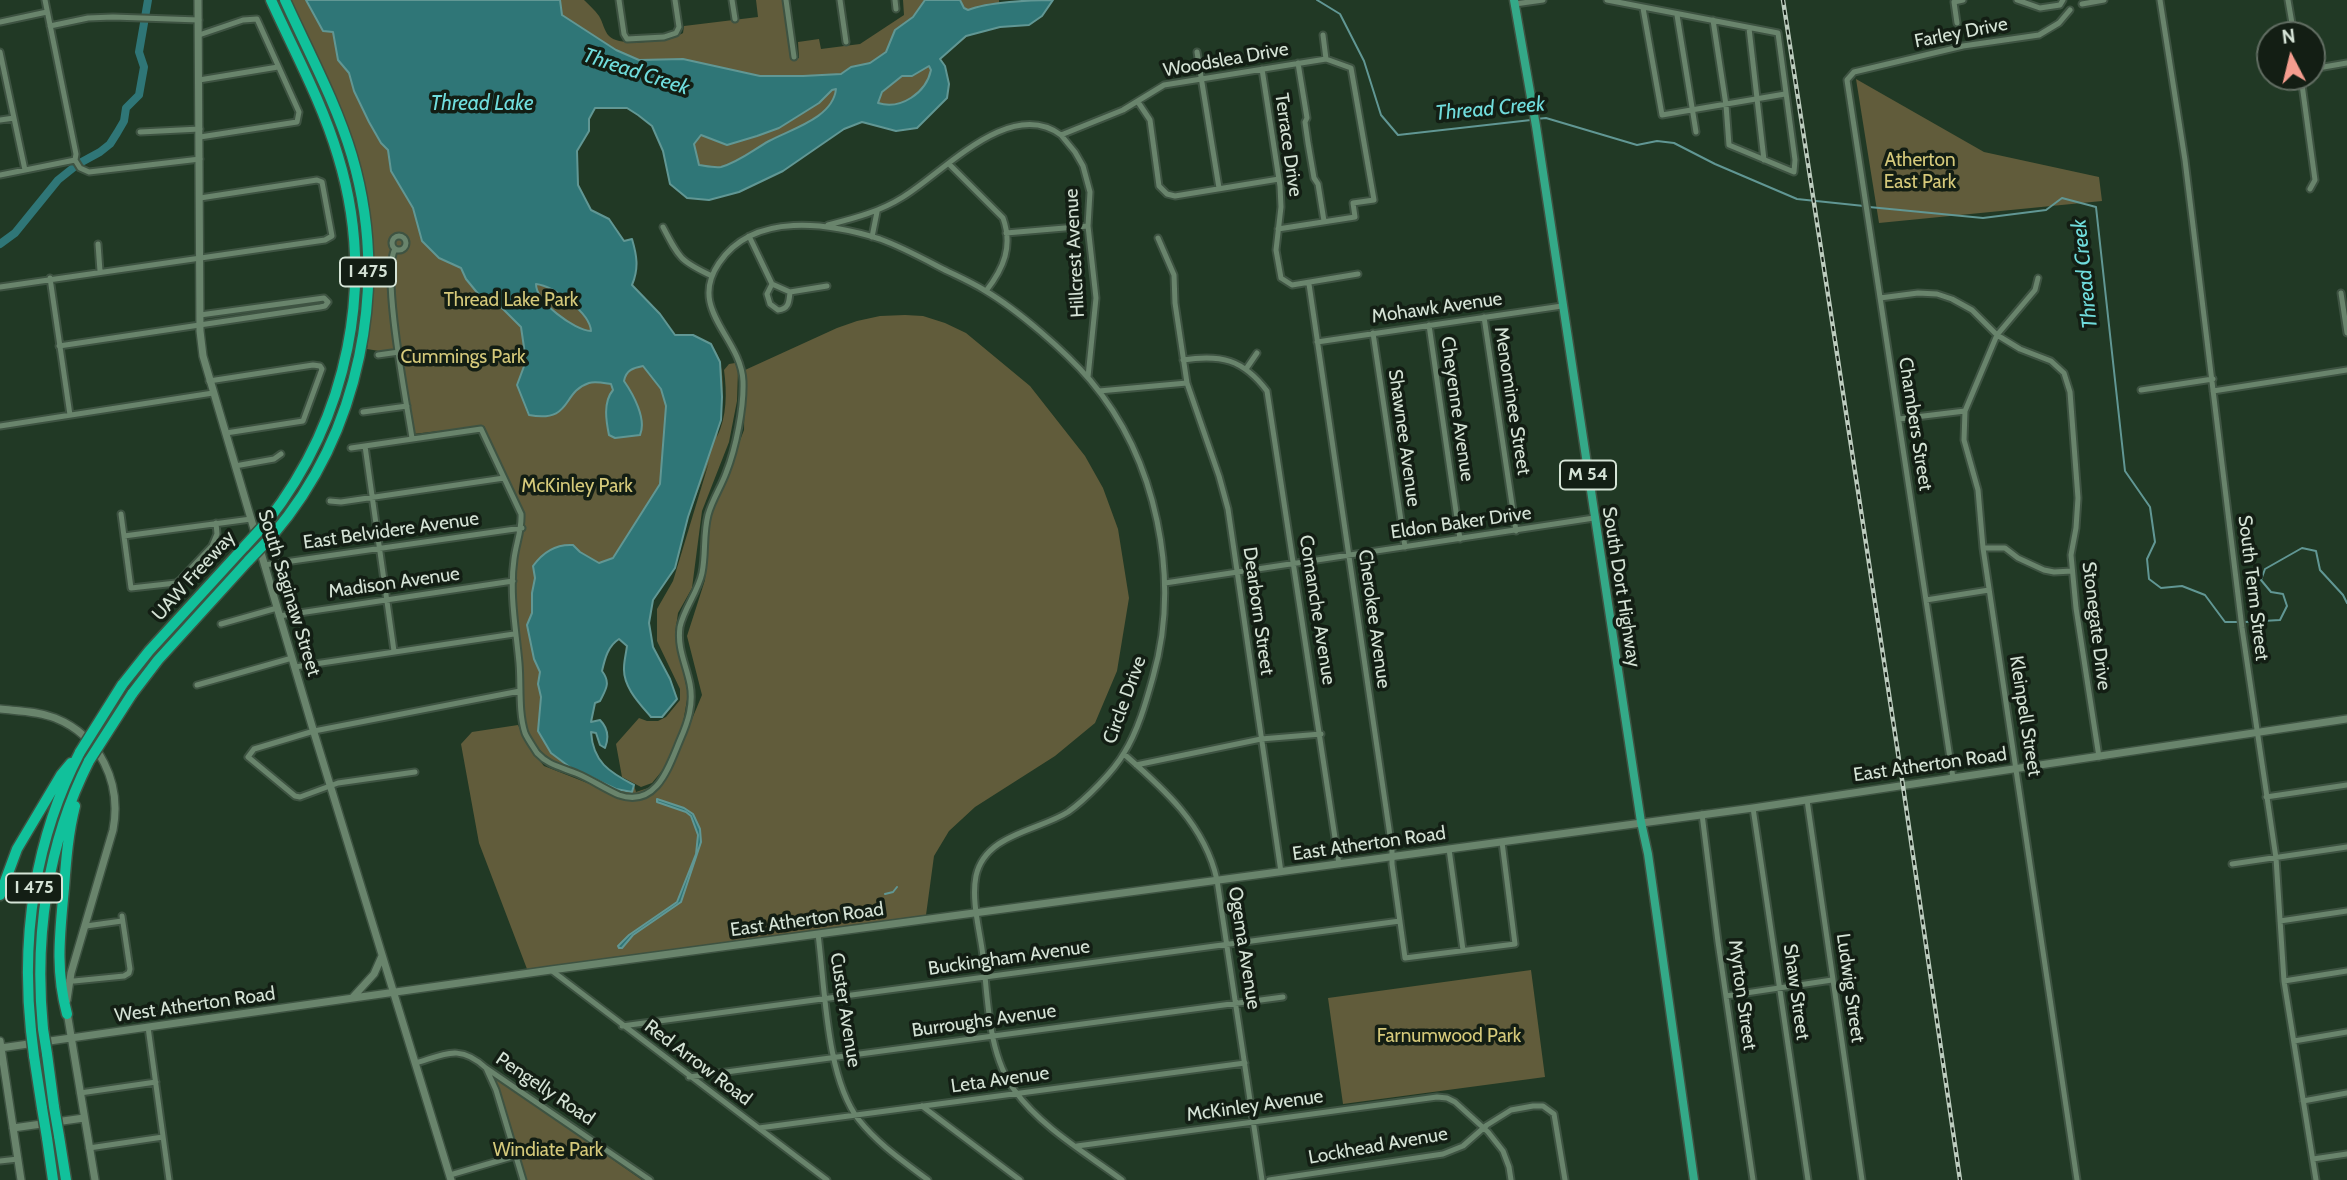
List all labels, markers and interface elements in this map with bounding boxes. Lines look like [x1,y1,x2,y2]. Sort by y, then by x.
street label: Farley Drive [1912,13,2010,53]
north arrow [2256,21,2326,91]
text: N [2281,24,2297,49]
street label: Woodslea Drive [1162,38,1290,82]
water label: Thread Creek [580,43,692,101]
water label: Thread Lake [430,91,534,117]
street label: Terrace Drive [1269,92,1307,198]
water label: Thread Creek [1434,92,1546,126]
park label: Atherton East Park [1884,149,1956,193]
street label: Hillcrest Avenue [1060,188,1090,318]
water label: Thread Creek [2067,218,2103,330]
road number: I 475 [340,258,396,286]
street label: Mohawk Avenue [1370,288,1504,328]
park label: Thread Lake Park [444,289,578,311]
street label: Menominee Street [1489,325,1535,477]
street label: Cheyenne Avenue [1436,335,1478,483]
park label: Cummings Park [400,346,526,368]
street label: Chambers Street [1893,356,1937,492]
street label: Shawnee Avenue [1383,368,1425,508]
road number: M 54 [1560,461,1616,490]
park label: McKinley Park [521,475,633,497]
street label: Eldon Baker Drive [1389,502,1533,544]
street label: South Dort Highway [1597,505,1645,669]
street label: South Saginaw Street [253,507,325,679]
street label: East Belvidere Avenue [302,507,480,555]
street label: South Term Street [2233,514,2273,662]
street label: UAW Freeway [148,526,240,626]
street label: Comanche Avenue [1294,533,1340,687]
street label: Dearborn Street [1238,545,1278,677]
street label: Cherokee Avenue [1353,548,1395,690]
street label: Stonegate Drive [2077,560,2115,692]
street label: Madison Avenue [327,562,461,604]
street label: Circle Drive [1099,653,1151,747]
street label: Kleinpell Street [2004,654,2046,778]
street label: East Atherton Road [1852,743,2008,787]
street label: East Atherton Road [1291,822,1447,866]
road number: I 475 [6,874,62,903]
street label: Ogema Avenue [1223,885,1265,1011]
street label: East Atherton Road [729,898,885,942]
street label: Ludwig Street [1831,932,1869,1044]
street label: Buckingham Avenue [927,935,1091,981]
street label: Myrton Street [1723,938,1761,1052]
street label: Shaw Street [1778,942,1814,1042]
street label: Custer Avenue [825,951,865,1069]
street label: West Atherton Road [113,982,277,1028]
street label: Burroughs Avenue [910,1000,1058,1042]
street label: Red Arrow Road [640,1015,756,1111]
park label: Farnumwood Park [1377,1025,1521,1047]
street label: Pengelly Road [491,1048,599,1130]
street label: Leta Avenue [949,1062,1051,1098]
street label: McKinley Avenue [1185,1085,1325,1127]
street label: Lockhead Avenue [1307,1123,1449,1169]
park label: Windiate Park [493,1139,603,1161]

